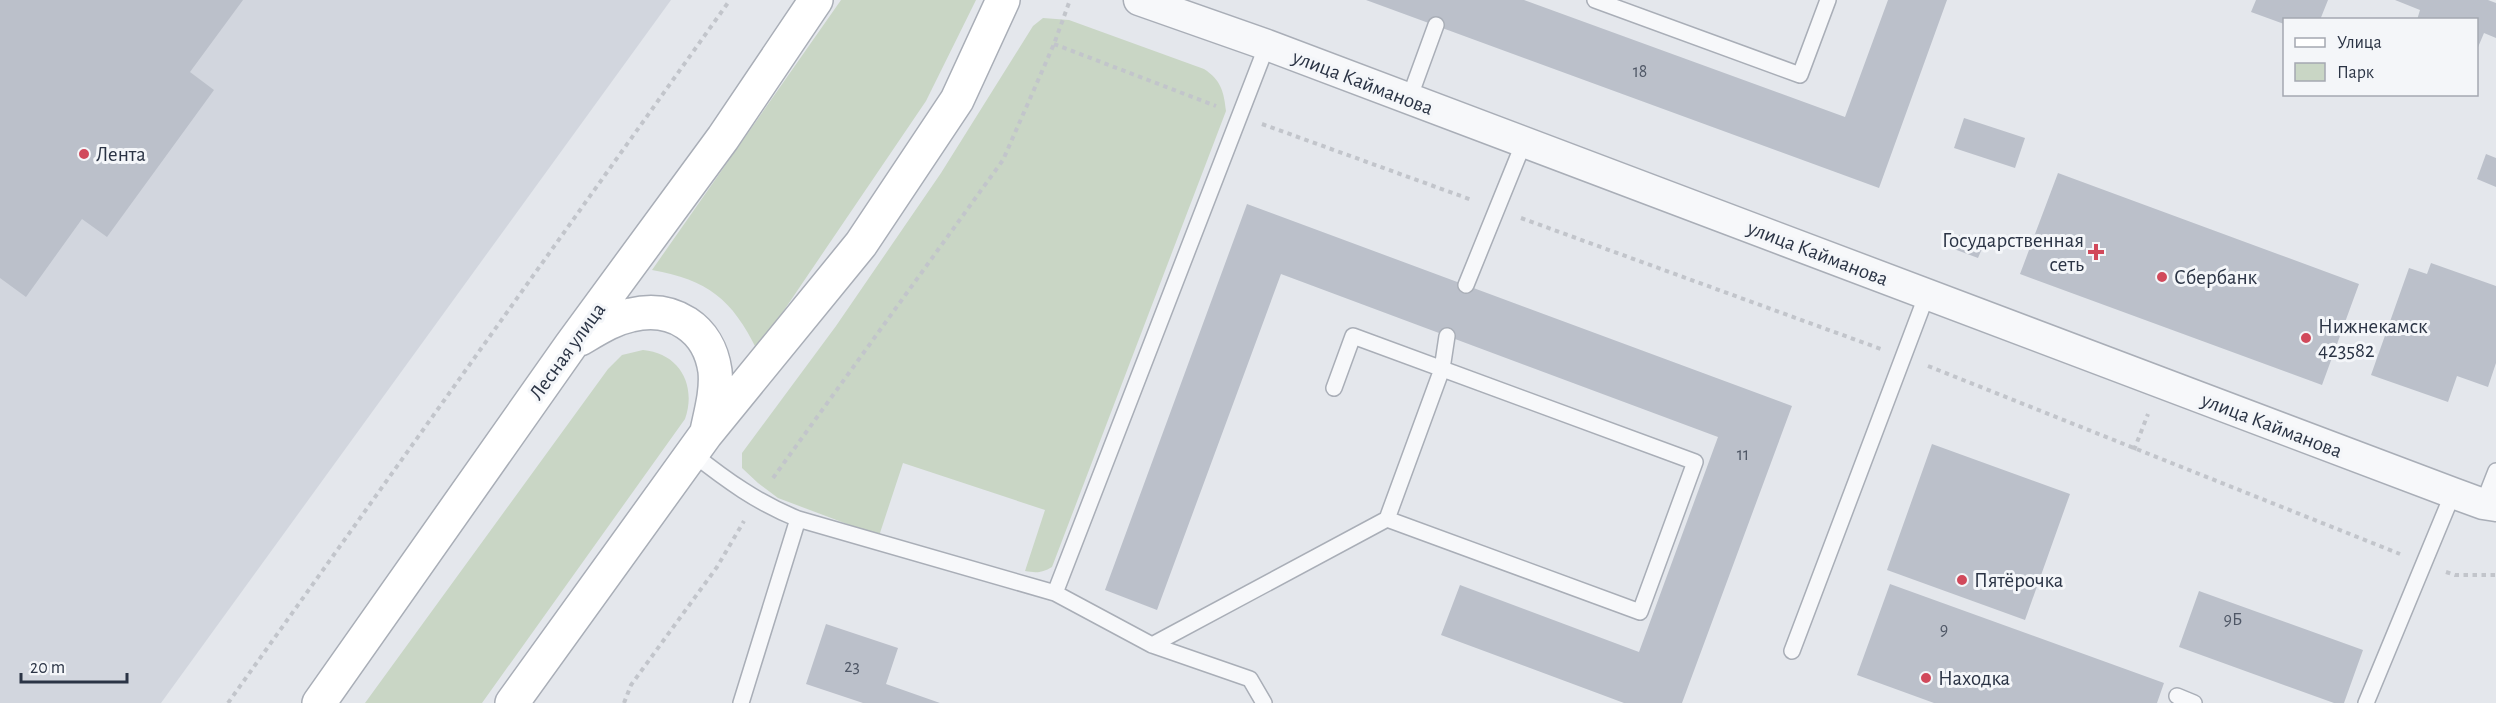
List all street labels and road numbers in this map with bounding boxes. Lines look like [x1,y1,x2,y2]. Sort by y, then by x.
street label: улица Кайманова [1289,46,1436,119]
street label: улица Кайманова [1744,217,1891,290]
street label: Лесная улица [525,299,610,404]
street label: улица Кайманова [2198,389,2345,462]

